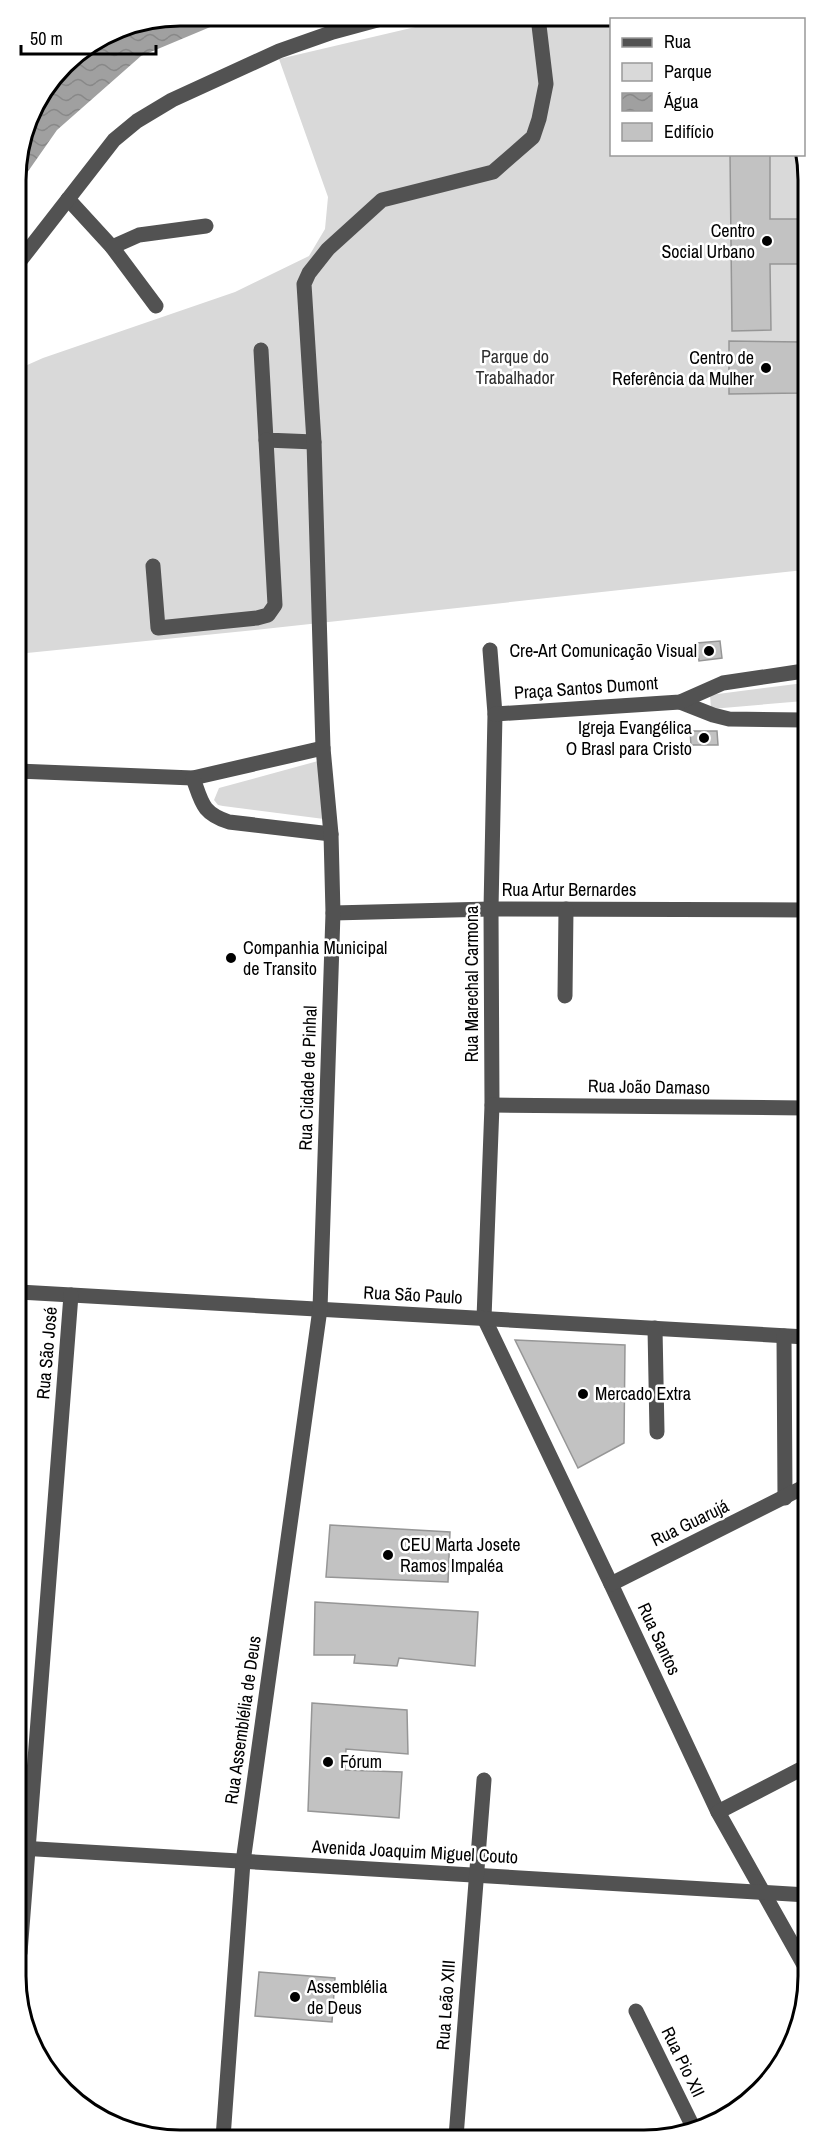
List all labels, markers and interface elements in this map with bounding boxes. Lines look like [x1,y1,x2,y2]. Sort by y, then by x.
scale bar [21,18,156,56]
legend [610,18,805,156]
text: 50 m [30,26,63,51]
text: Rua [664,29,691,54]
text: Parque [664,59,712,84]
text: Água [663,89,698,114]
text: Edifício [664,119,714,144]
place label: Centro Social Urbano [661,218,755,264]
marker: Centro Social Urbano [760,234,774,248]
park label: Parque do Trabalhador [475,344,555,390]
place label: Centro de Referência da Mulher [612,345,754,391]
marker: Centro de Referência da Mulher [759,361,773,375]
place label: Cre-Art Comunicação Visual [509,638,697,663]
marker: Cre-Art Comunicação Visual [702,644,716,658]
street label: Praça Santos Dumont [513,670,659,705]
place label: Igreja Evangélica O Brasl para Cristo [566,715,692,761]
marker: Igreja Evangélica O Brasl para Cristo [697,731,711,745]
street label: Rua Artur Bernardes [502,877,636,902]
street label: Rua Marechal Carmona [459,906,484,1062]
place label: Companhia Municipal de Transito [243,935,387,981]
marker: Companhia Municipal de Transito [224,951,238,965]
street label: Rua Cidade de Pinhal [292,1005,323,1151]
street label: Rua João Damaso [588,1073,710,1100]
street label: Rua São Paulo [363,1279,463,1310]
street label: Rua São José [30,1306,63,1400]
place label: Mercado Extra [595,1381,691,1406]
marker: Mercado Extra [576,1387,590,1401]
street label: Rua Guarujá [647,1493,733,1552]
place label: CEU Marta Josete Ramos Impaléa [400,1532,521,1578]
marker: CEU Marta Josete Ramos Impaléa [381,1548,395,1562]
street label: Rua Santos [632,1599,687,1679]
street label: Rua Assemblélia de Deus [218,1634,267,1806]
place label: Fórum [340,1749,382,1774]
marker: Fórum [321,1755,335,1769]
street label: Avenida Joaquim Miguel Couto [310,1834,519,1869]
street label: Rua Leão XIII [430,1959,461,2051]
place label: Assemblélia de Deus [306,1974,387,2020]
marker: Assemblélia de Deus [288,1990,302,2004]
street label: Rua Pio XII [656,2022,711,2101]

